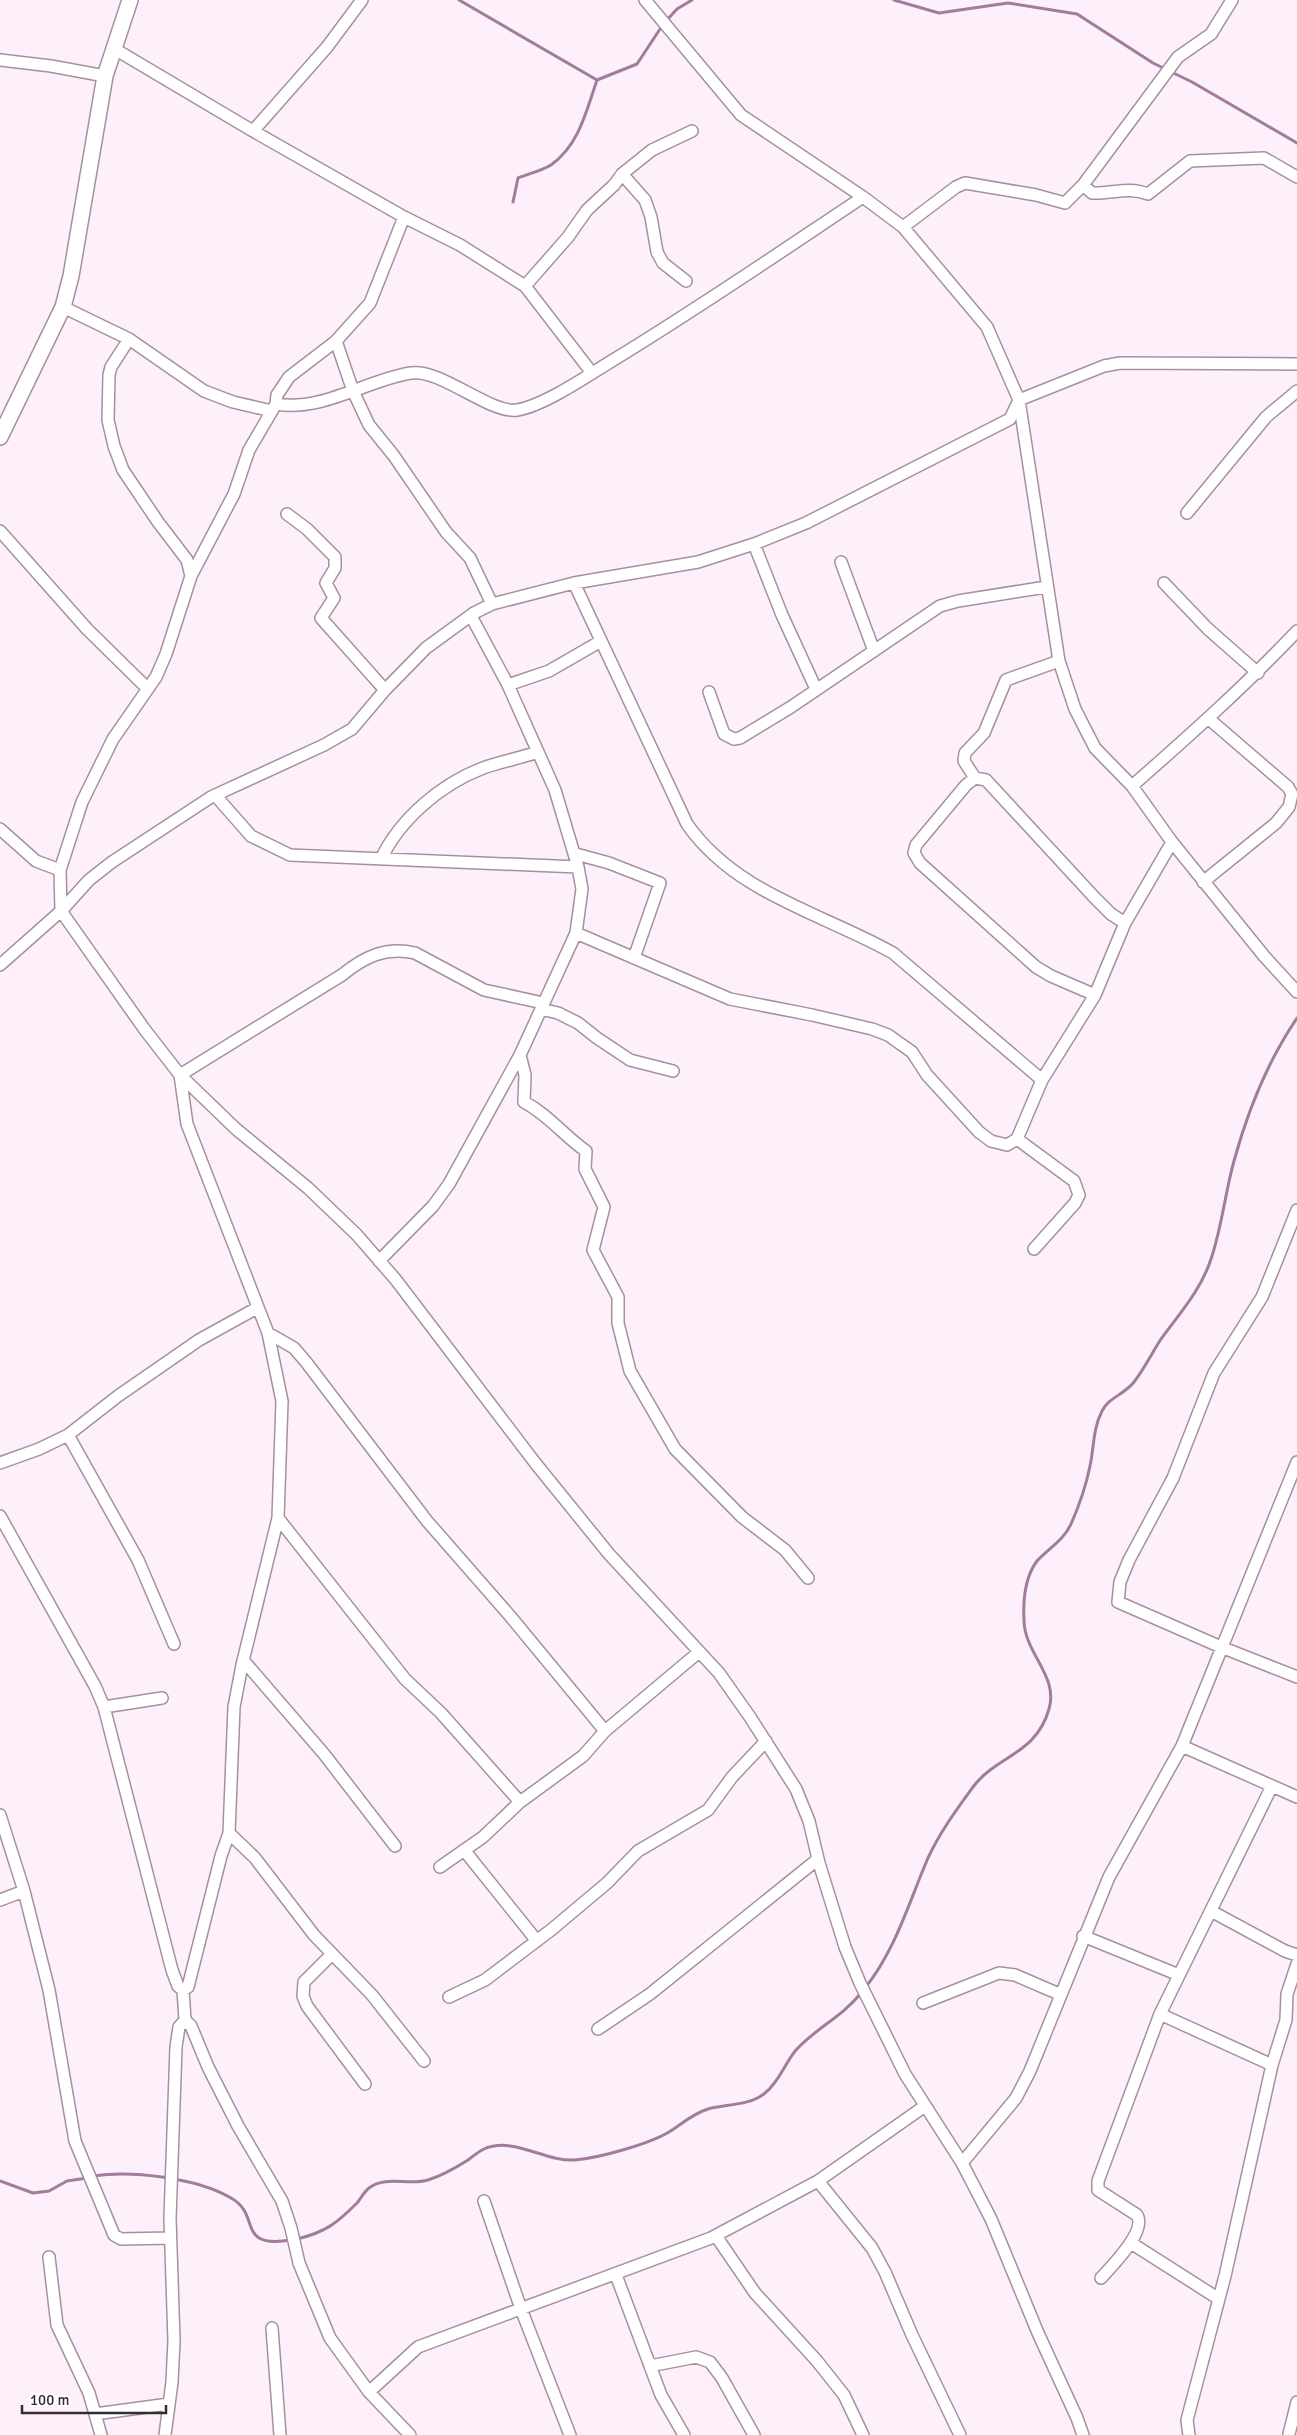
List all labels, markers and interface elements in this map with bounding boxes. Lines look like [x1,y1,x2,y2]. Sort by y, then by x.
scale bar [22,2382,166,2414]
text: 100 m [30,2391,70,2409]

